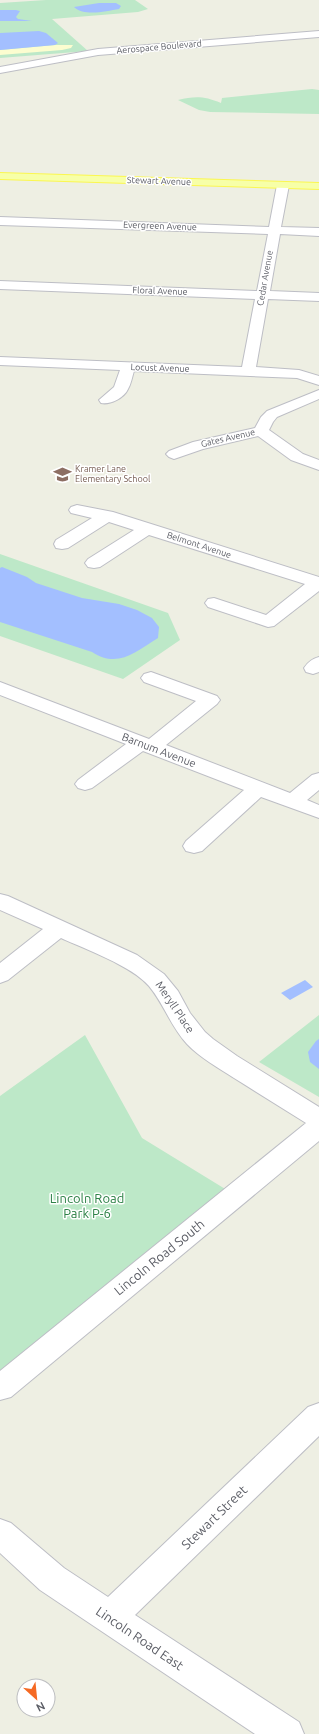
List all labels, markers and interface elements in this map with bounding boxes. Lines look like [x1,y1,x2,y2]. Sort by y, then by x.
street label: Aerospace Boulevard [116,38,202,56]
street label: Stewart Avenue [127,175,191,187]
street label: Evergreen Avenue [123,220,197,232]
street label: Cedar Avenue [255,249,275,307]
street label: Floral Avenue [132,285,188,297]
street label: Locust Avenue [130,362,190,374]
street label: Gates Avenue [200,427,256,449]
school or university icon: Kramer Lane Elementary School [52,464,72,484]
place label: Kramer Lane Elementary School [75,464,151,484]
street label: Belmont Avenue [166,530,232,560]
street label: Barnum Avenue [120,730,198,770]
street label: Meryll Place [153,979,197,1035]
park label: Lincoln Road Park P-6 [50,1191,124,1220]
street label: Lincoln Road South [111,1216,207,1298]
street label: Stewart Street [179,1482,249,1552]
street label: Lincoln Road East [94,1604,186,1672]
north arrow [16,1678,56,1718]
text: N [34,1700,47,1714]

